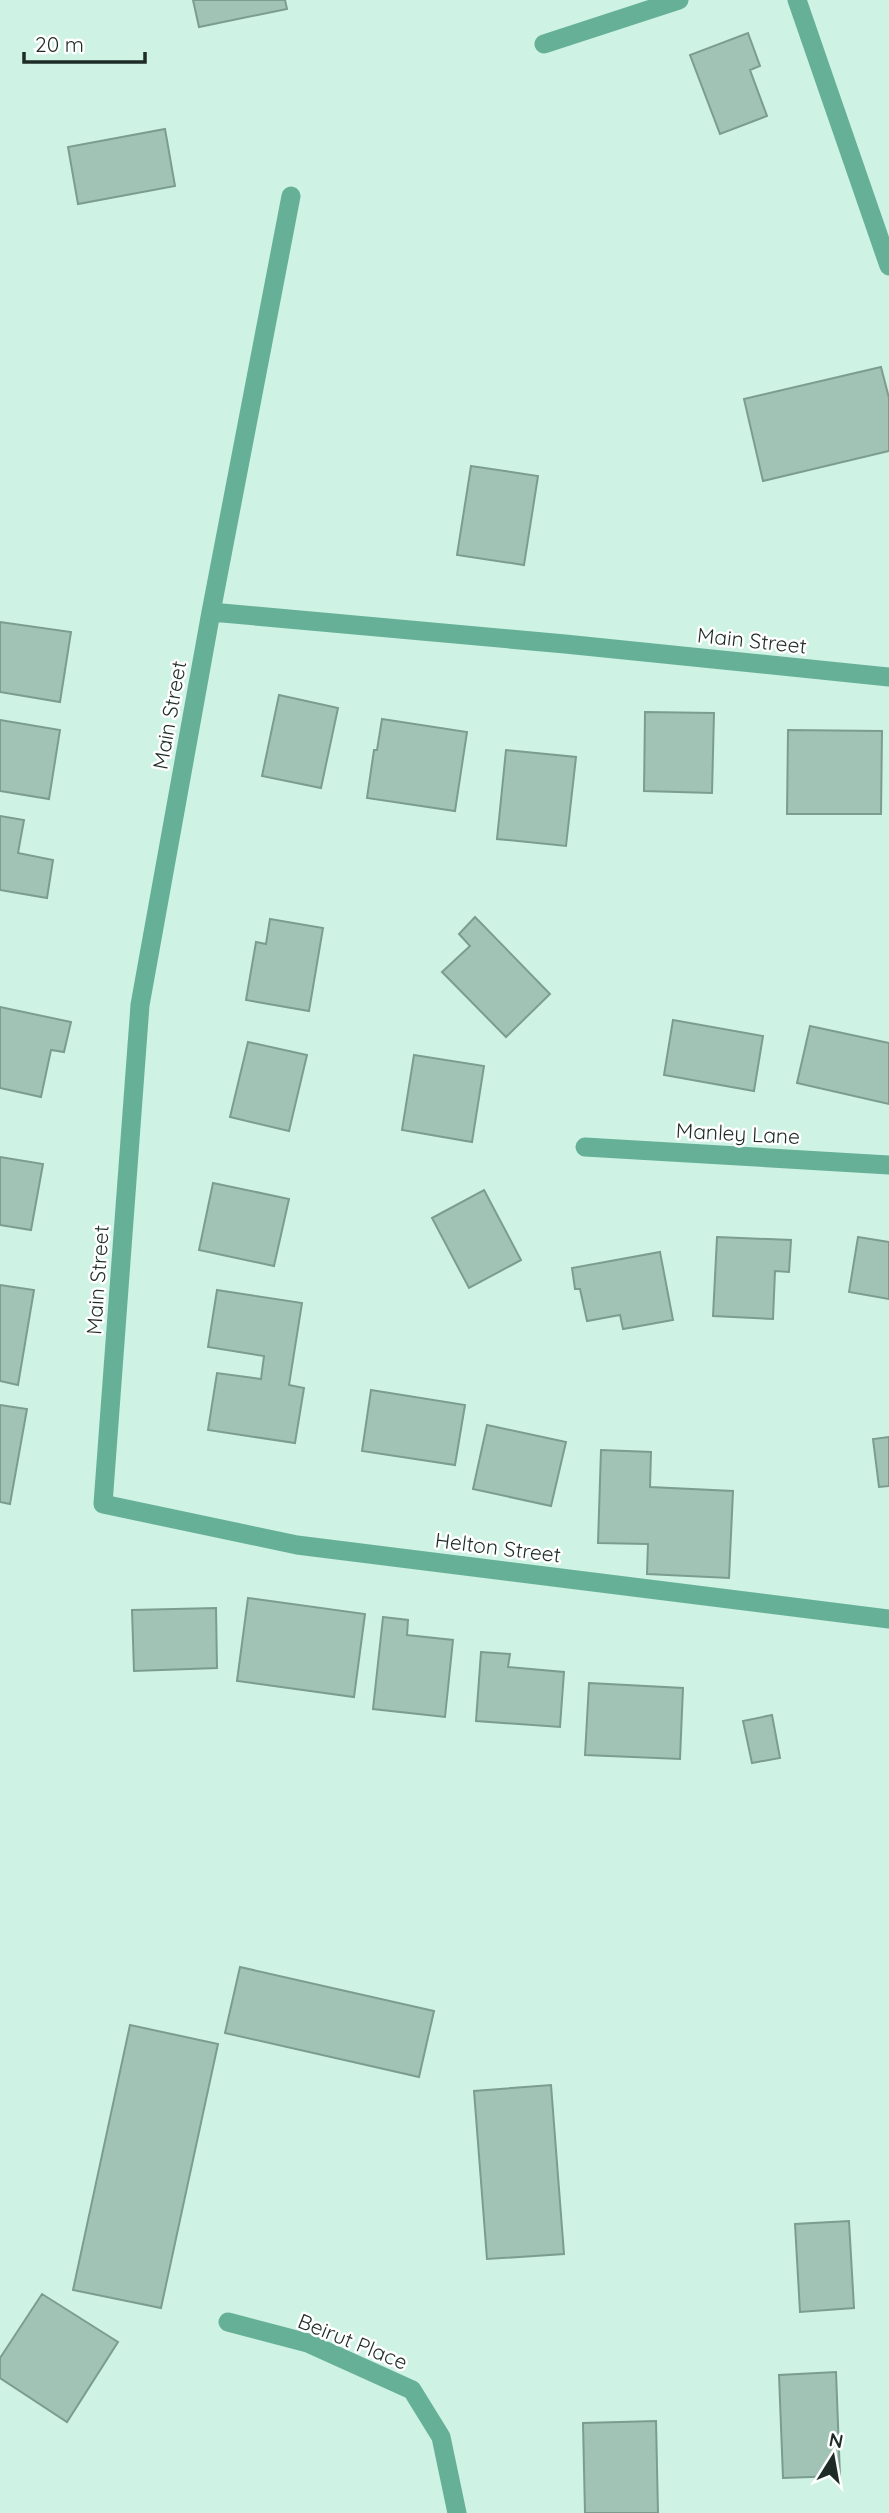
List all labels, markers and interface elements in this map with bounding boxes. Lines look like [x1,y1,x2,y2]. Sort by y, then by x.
scale bar [24,21,145,65]
text: 20 m [35,31,84,57]
street label: Main Street [696,621,808,659]
street label: Main Street [147,659,191,771]
street label: Manley Lane [675,1117,801,1149]
street label: Main Street [80,1224,114,1336]
street label: Helton Street [434,1526,562,1568]
street label: Beirut Place [294,2307,412,2375]
north arrow [798,2422,868,2492]
text: N [827,2427,845,2453]

